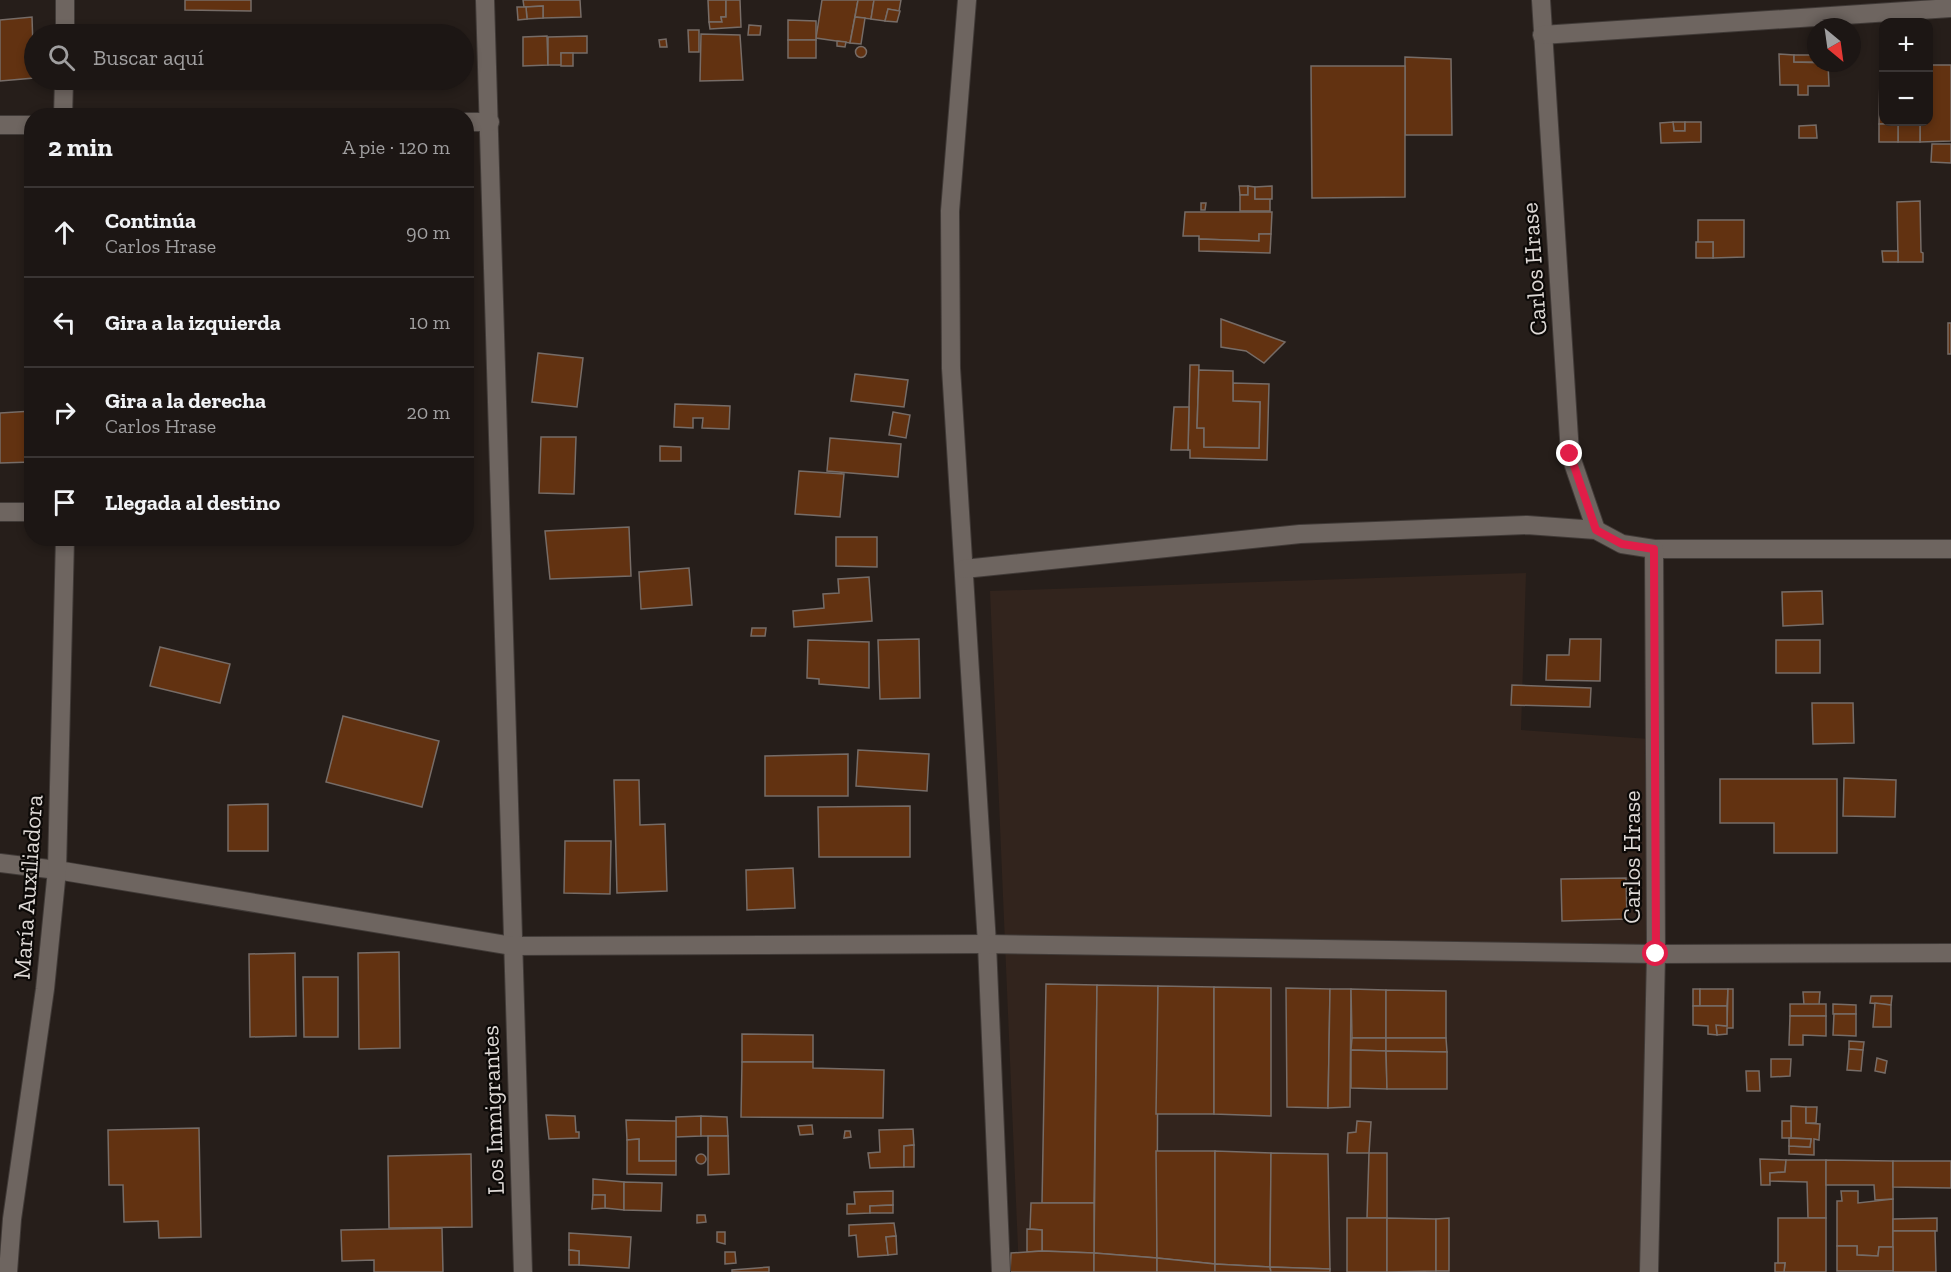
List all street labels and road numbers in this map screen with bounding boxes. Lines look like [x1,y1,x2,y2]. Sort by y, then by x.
street label: Carlos Hrase [1514,202,1553,337]
street label: Carlos Hrase [1617,790,1646,924]
street label: María Auxiliadora [7,793,48,980]
street label: Los Inmigrantes [475,1025,510,1195]

